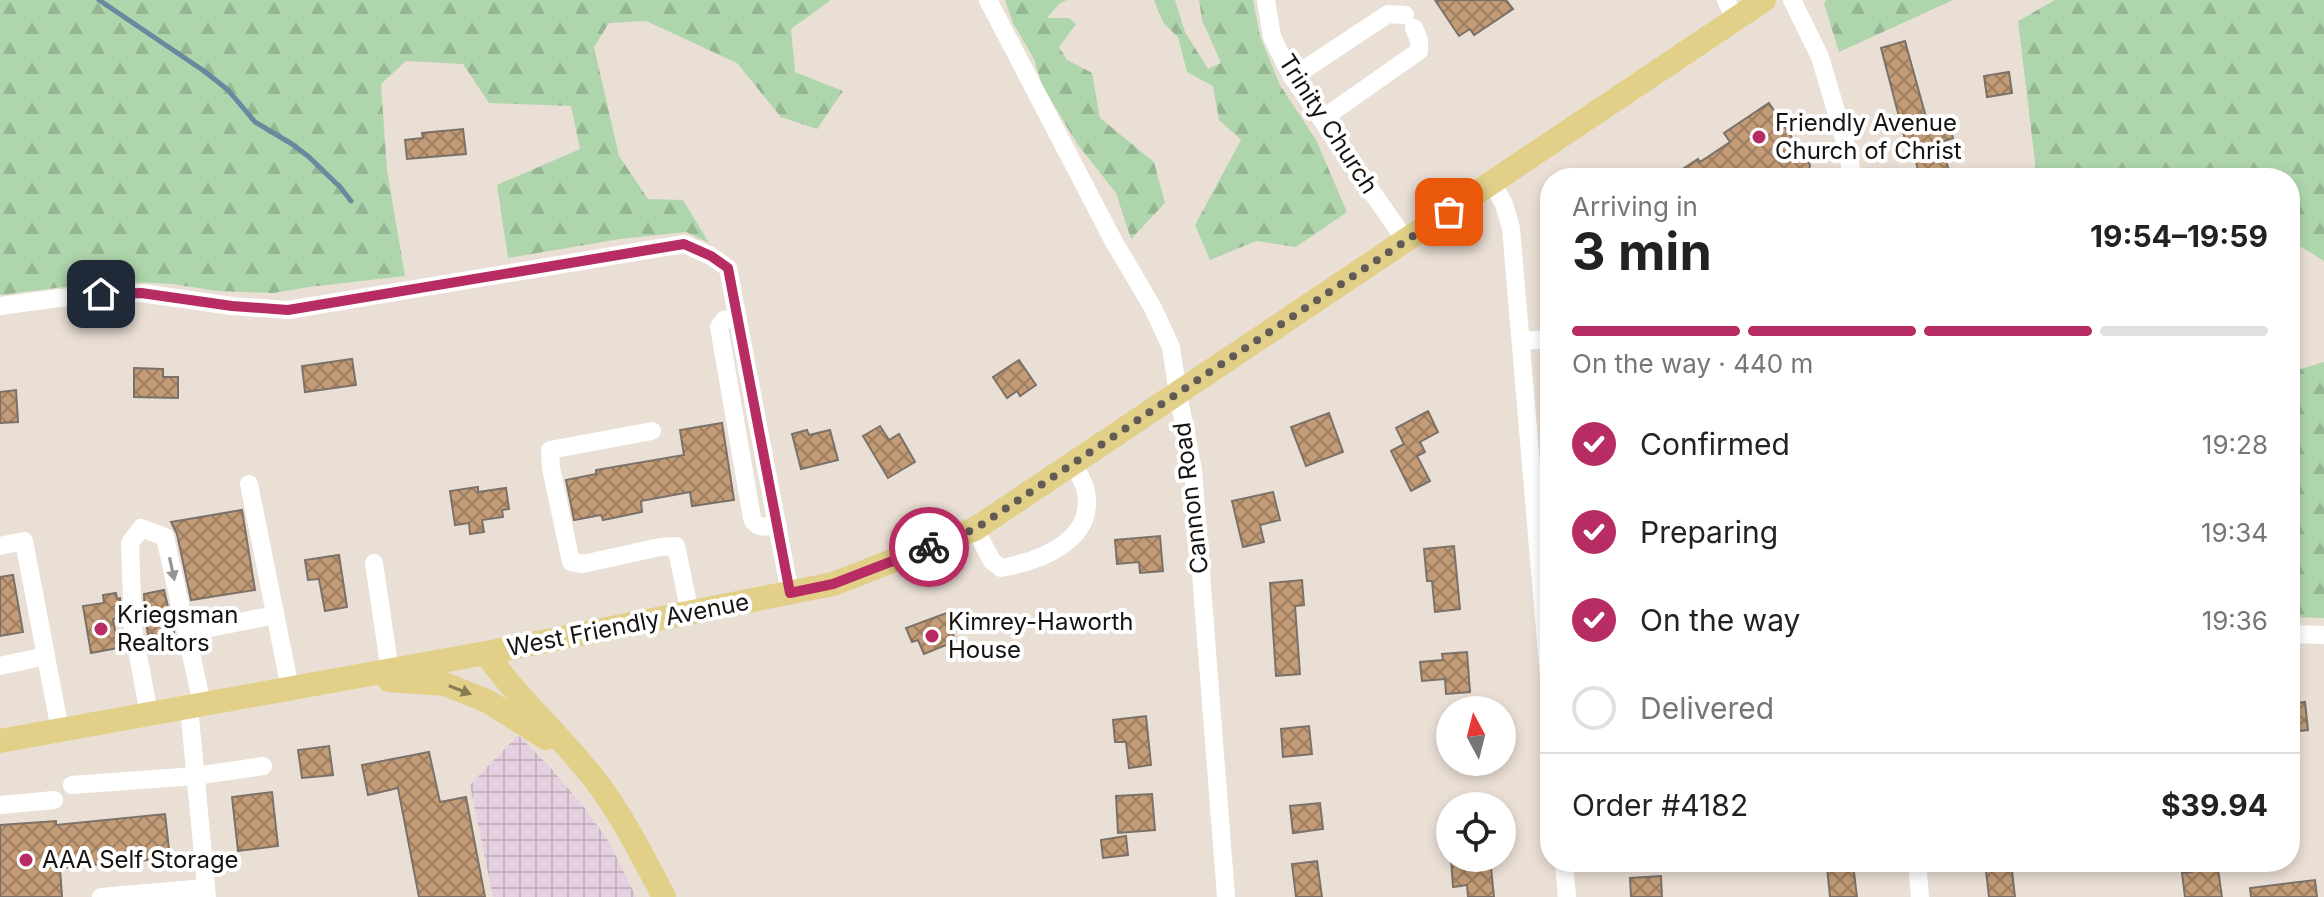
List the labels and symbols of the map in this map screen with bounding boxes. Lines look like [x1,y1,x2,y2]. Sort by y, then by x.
street label: Trinity Church [1273,49,1384,199]
place label: Friendly Avenue Church of Christ [1775,108,1962,165]
marker: Friendly Avenue Church of Christ [1750,128,1768,146]
pin [1415,178,1483,246]
pin [67,260,135,328]
street label: Cannon Road [1167,421,1214,576]
courier [889,507,969,587]
one-way arrow [166,557,179,582]
street label: West Friendly Avenue [505,587,751,662]
place label: Kriegsman Realtors [117,600,238,657]
place label: Kimrey-Haworth House [948,607,1133,664]
marker: Kriegsman Realtors [92,620,110,638]
marker: Kimrey-Haworth House [923,627,941,645]
one-way arrow [448,684,472,697]
north arrow [1436,696,1516,776]
place label: AAA Self Storage [42,845,239,874]
marker: AAA Self Storage [17,851,35,869]

